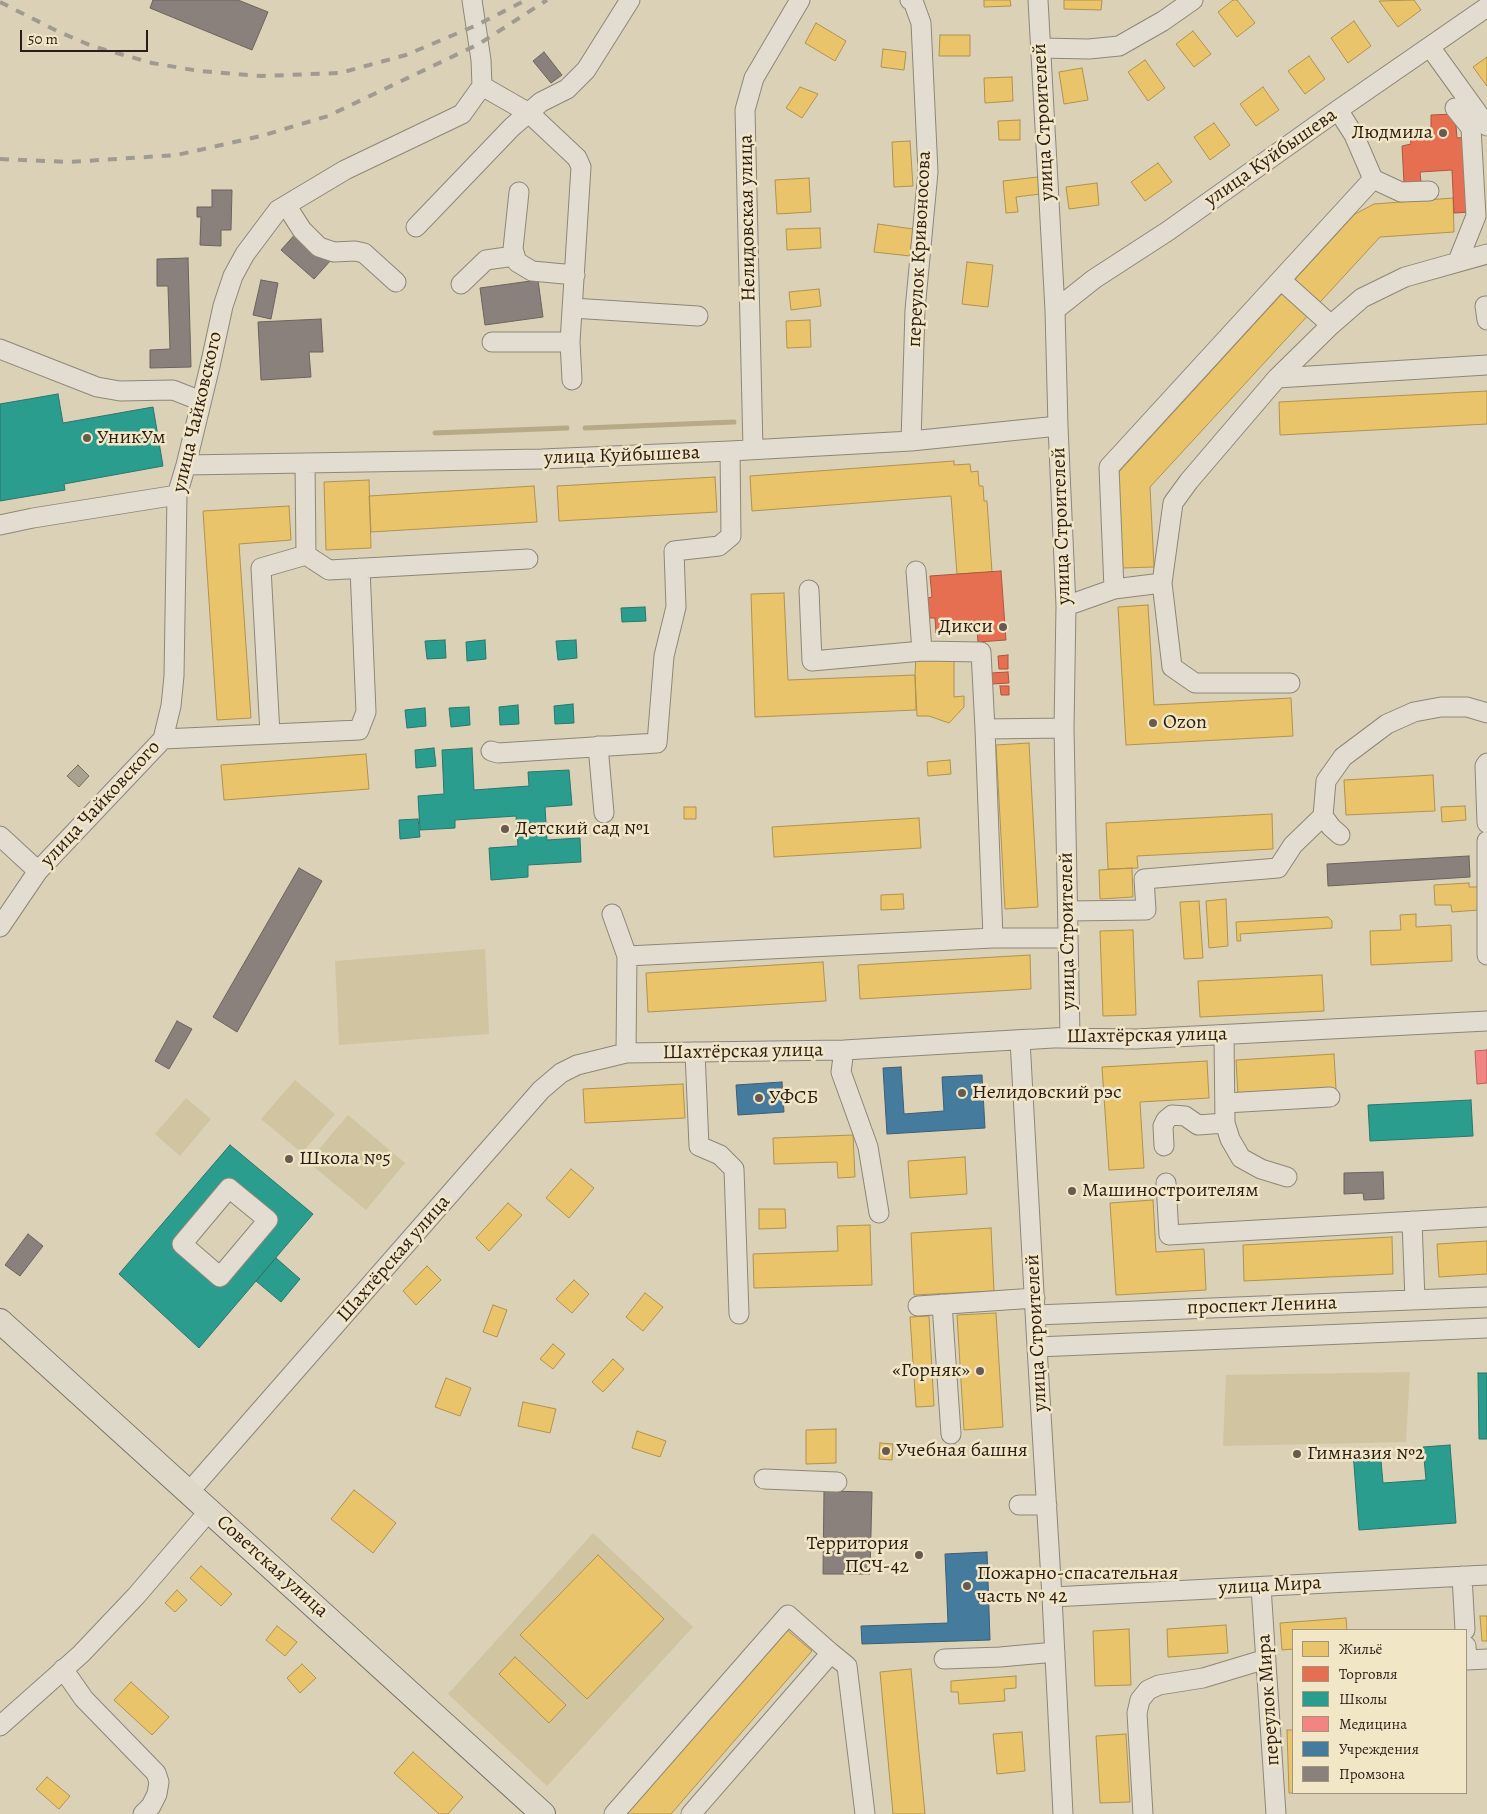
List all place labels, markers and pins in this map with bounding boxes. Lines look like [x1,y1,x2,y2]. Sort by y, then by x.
place label: Людмила [1351,121,1433,145]
marker: Людмила [1437,127,1449,139]
place label: УникУм [97,426,166,450]
marker: УникУм [81,432,93,444]
place label: Дикси [938,615,993,639]
marker: Дикси [997,621,1009,633]
place label: Ozon [1163,711,1207,735]
marker: Ozon [1147,717,1159,729]
place label: Детский сад №1 [515,817,650,841]
marker: Детский сад №1 [499,823,511,835]
place label: Нелидовский рэс [972,1081,1122,1105]
place label: УФСБ [769,1086,818,1110]
marker: Нелидовский рэс [956,1087,968,1099]
marker: УФСБ [753,1092,765,1104]
place label: Школа №5 [299,1147,391,1171]
marker: Школа №5 [283,1153,295,1165]
place label: Машиностроителям [1082,1179,1259,1203]
marker: Машиностроителям [1066,1185,1078,1197]
place label: «Горняк» [892,1359,970,1383]
marker: «Горняк» [974,1365,986,1377]
place label: Учебная башня [896,1439,1028,1463]
place label: Гимназия №2 [1307,1442,1424,1466]
marker: Учебная башня [880,1445,892,1457]
marker: Гимназия №2 [1291,1448,1303,1460]
place label: Территория ПСЧ-42 [807,1532,909,1579]
marker: Территория ПСЧ-42 [913,1549,925,1561]
place label: Пожарно-спасательная часть № 42 [977,1562,1178,1609]
marker: Пожарно-спасательная часть № 42 [961,1580,973,1592]

